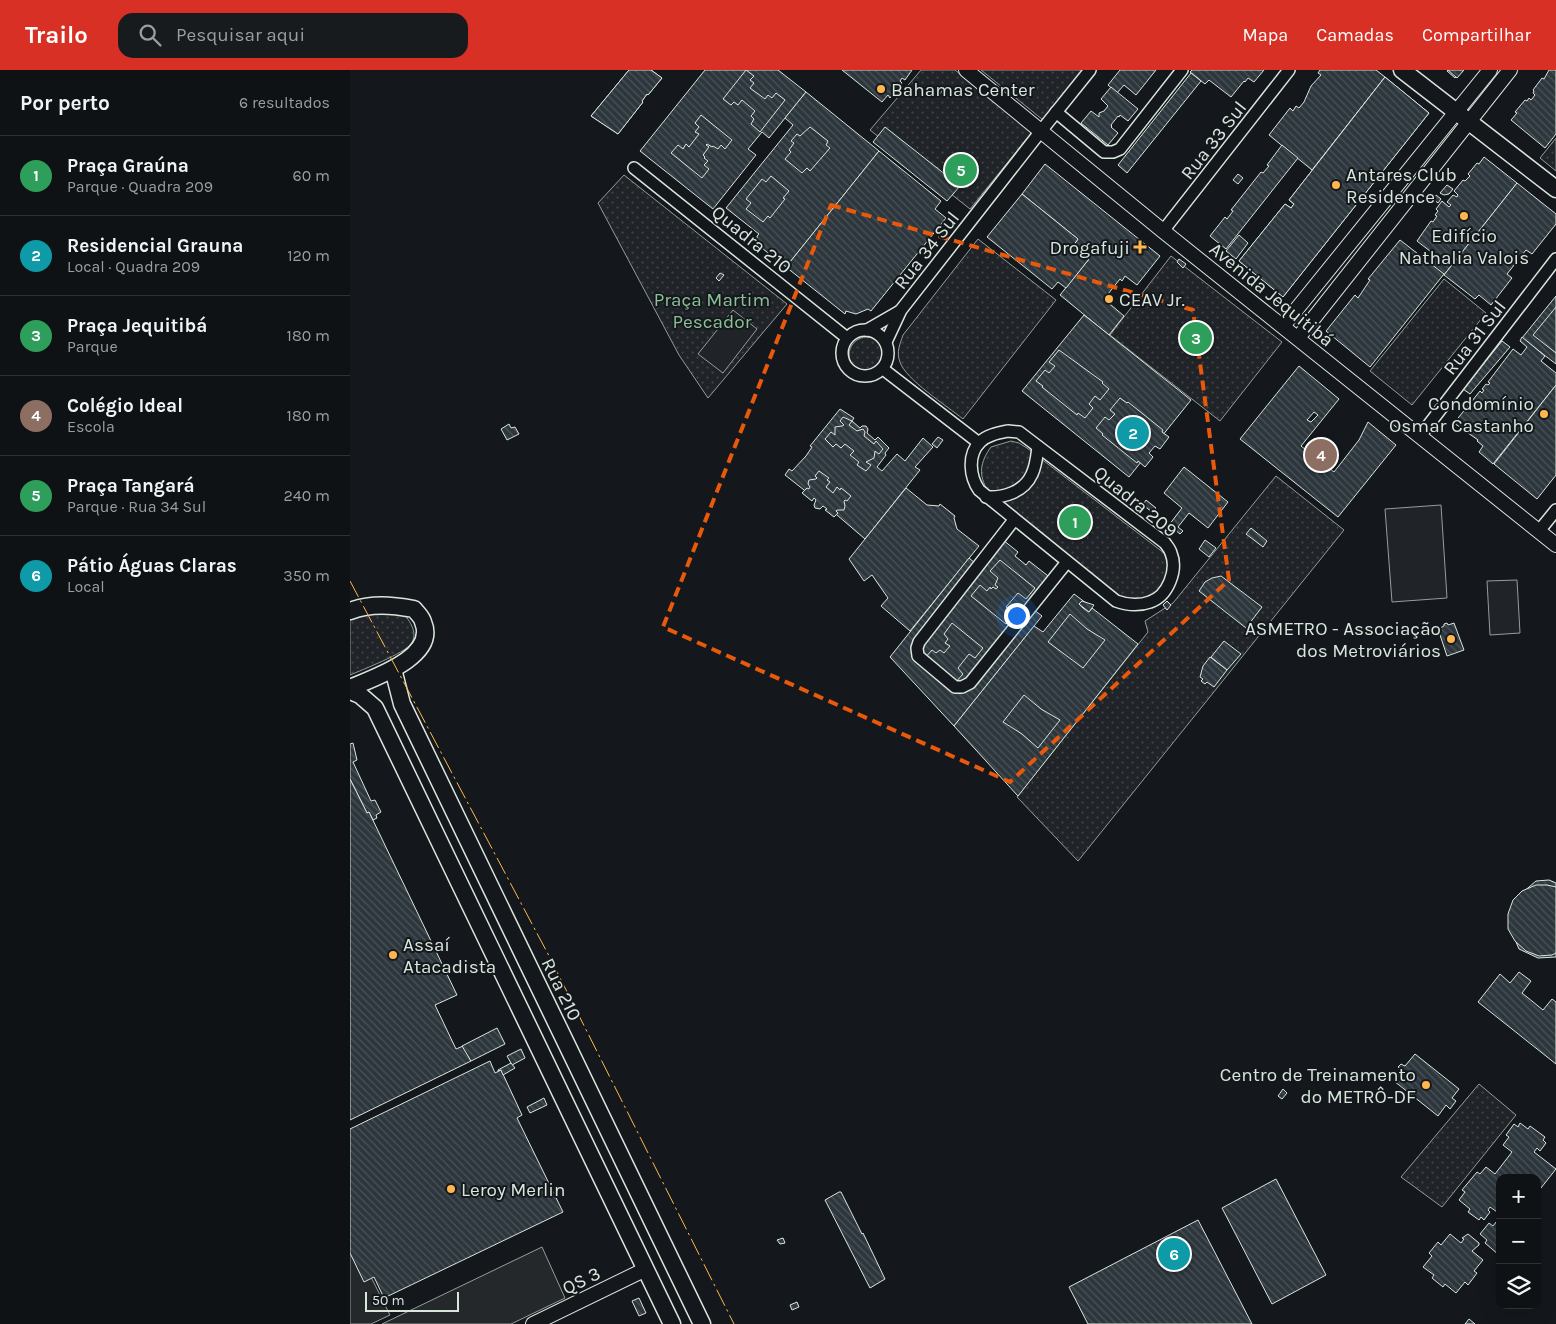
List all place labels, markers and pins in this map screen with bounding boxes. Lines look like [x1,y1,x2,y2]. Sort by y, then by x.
place label: Bahamas Center [891,79,1035,101]
marker: Bahamas Center [875,83,887,95]
pin: 5 [945,151,977,189]
place label: Antares Club Residence [1346,164,1457,208]
marker: Antares Club Residence [1330,179,1342,191]
marker: Edifício Nathalia Valois [1458,210,1470,222]
place label: Edifício Nathalia Valois [1399,225,1529,269]
place label: Drogafuji [1049,237,1130,259]
marker: Drogafuji [1134,241,1146,253]
place label: CEAV Jr. [1119,289,1185,311]
marker: CEAV Jr. [1103,293,1115,305]
pin: 3 [1180,319,1212,357]
place label: Condomínio Osmar Castanho [1389,393,1534,437]
marker: Condomínio Osmar Castanho [1538,408,1550,420]
pin: 2 [1117,414,1149,452]
pin: 4 [1305,436,1337,474]
pin: 1 [1059,503,1091,541]
place label: ASMETRO - Associação dos Metroviários [1245,618,1441,662]
marker: ASMETRO - Associação dos Metroviários [1445,633,1457,645]
place label: Assaí Atacadista [403,934,496,978]
marker: Assaí Atacadista [387,949,399,961]
place label: Centro de Treinamento do METRÔ-DF [1220,1064,1416,1108]
marker: Centro de Treinamento do METRÔ-DF [1420,1079,1432,1091]
place label: Leroy Merlin [461,1179,565,1201]
marker: Leroy Merlin [445,1183,457,1195]
pin: 6 [1158,1235,1190,1273]

